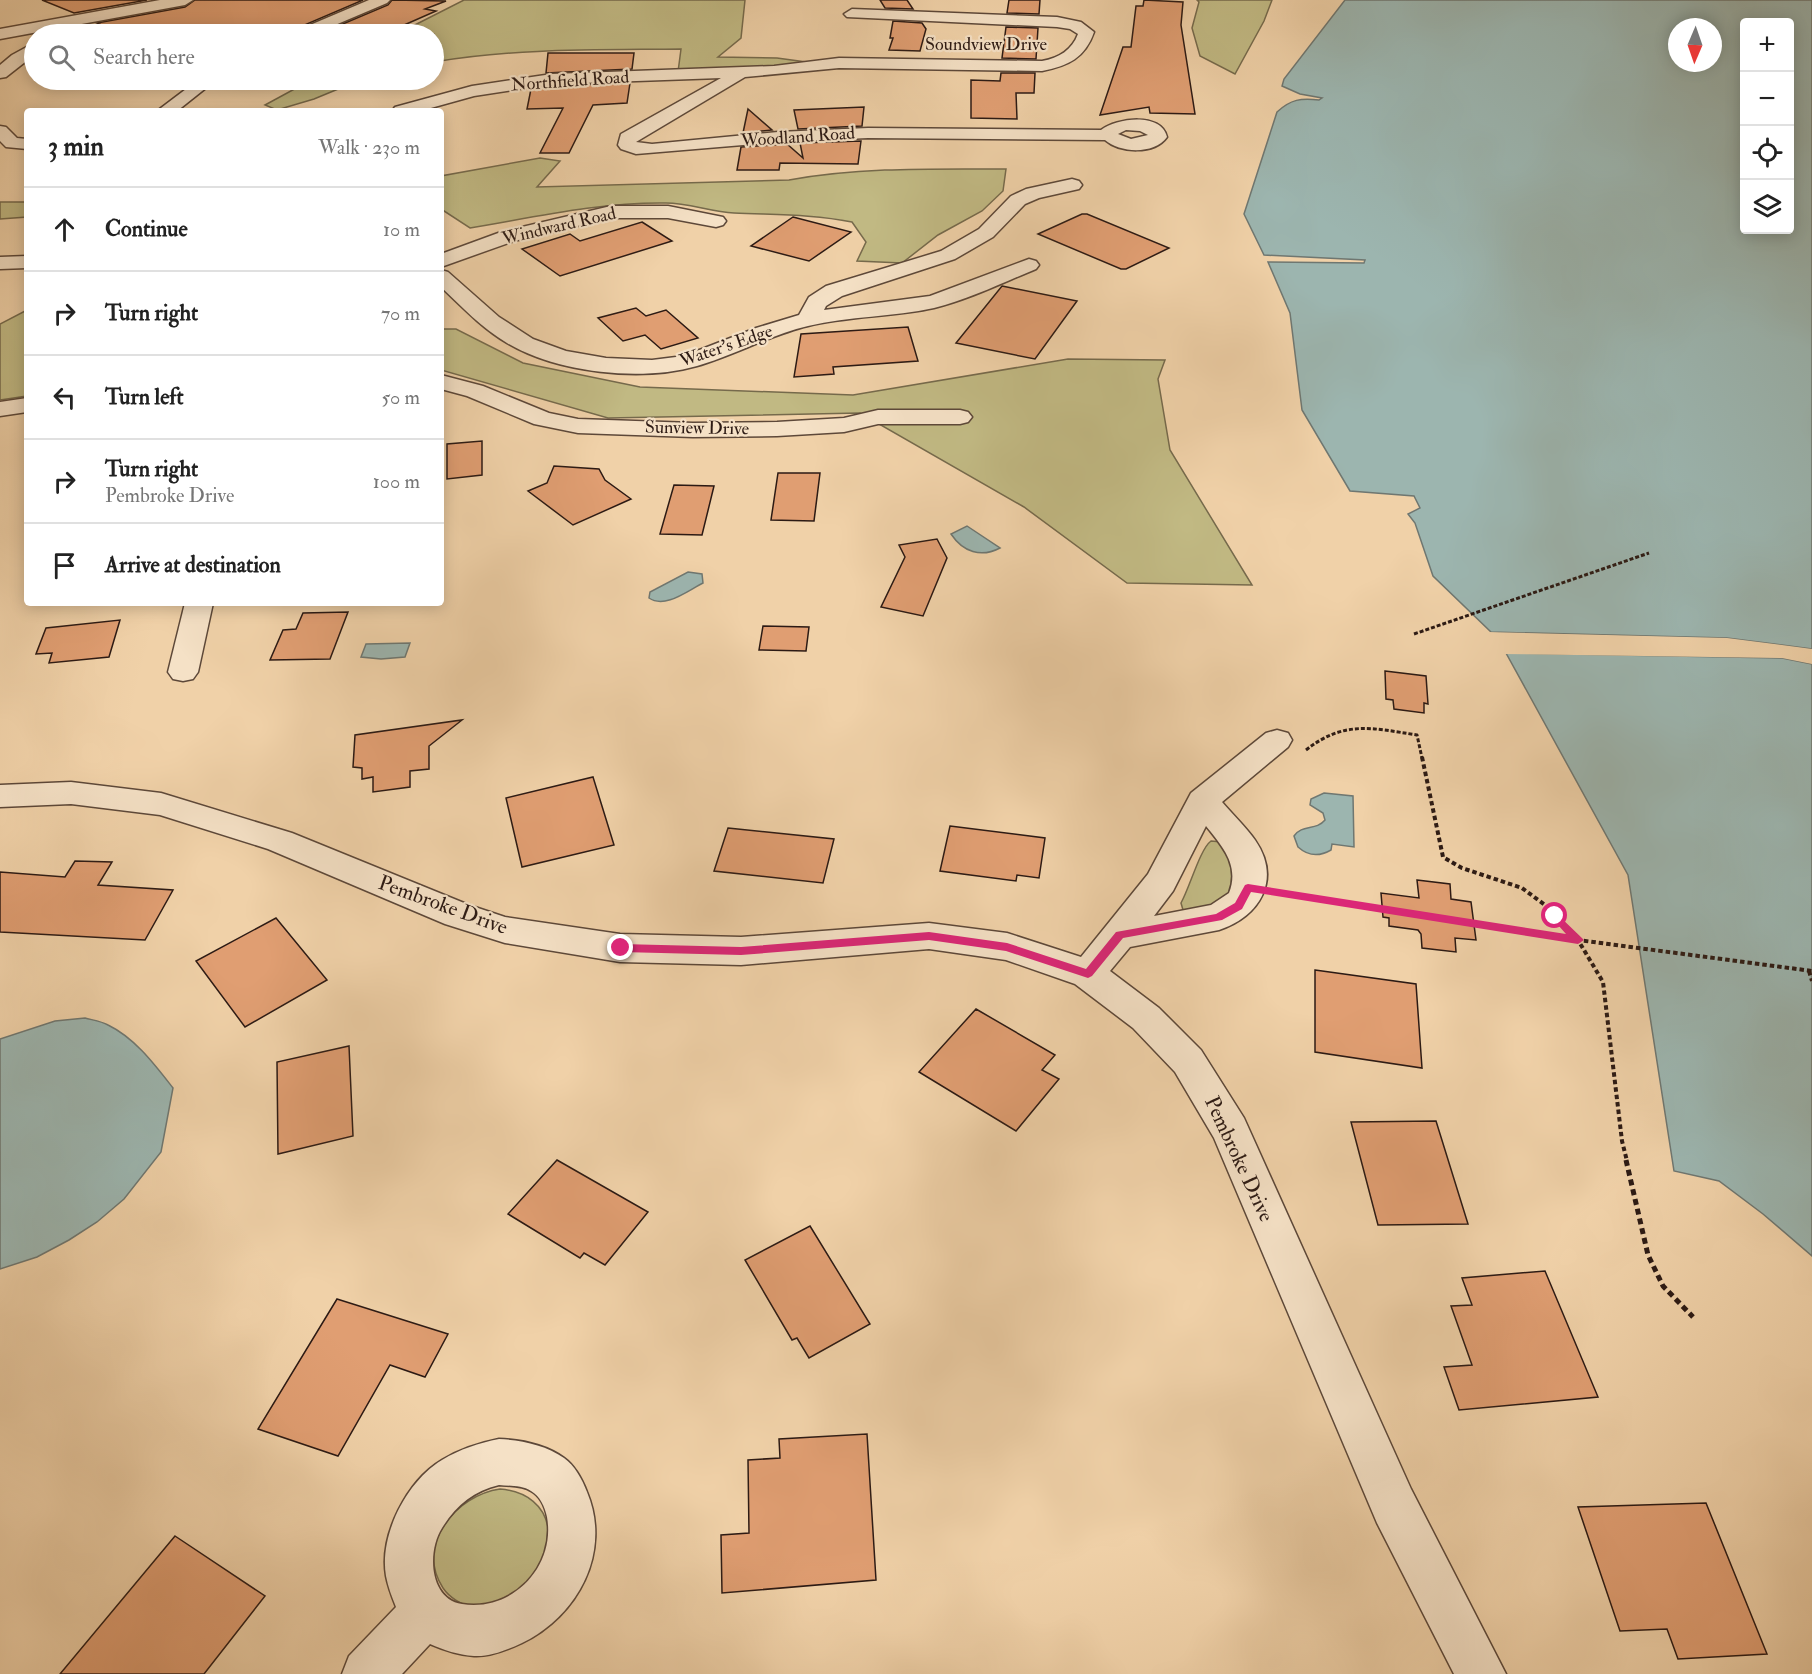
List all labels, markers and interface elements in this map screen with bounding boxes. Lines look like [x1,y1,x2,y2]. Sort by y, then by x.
north arrow [1668,18,1722,72]
map controls [1740,18,1794,234]
button: + [1740,18,1794,72]
search box [24,24,444,90]
street label: Soundview Drive [925,33,1048,56]
icon: search [45,41,78,74]
text: Search here [93,43,195,71]
street label: Northfield Road [510,65,630,97]
button: − [1740,72,1794,126]
street label: Woodland Road [739,122,856,153]
button: locate [1740,126,1794,180]
text: 3 min [48,131,104,163]
text: Walk · 230 m [318,135,420,160]
button: layers [1740,180,1794,234]
street label: Windward Road [499,202,618,251]
icon: ahead [48,213,81,246]
text: Continue [105,215,188,243]
text: 10 m [383,217,420,242]
icon: right [48,297,81,330]
text: Turn right [105,299,198,327]
text: 70 m [381,301,420,326]
street label: Water's Edge [676,319,776,373]
icon: left [48,381,81,414]
text: Turn left [105,383,184,411]
text: 50 m [381,385,420,410]
street label: Sunview Drive [645,416,750,440]
text: Turn right [105,455,198,483]
icon: right [48,465,81,498]
text: 100 m [373,469,420,494]
text: Pembroke Drive [105,483,234,508]
icon: arrive [48,549,81,582]
text: Arrive at destination [105,551,281,579]
street label: Pembroke Drive [375,869,512,941]
route start [1541,902,1567,928]
route end [607,934,633,960]
street label: Pembroke Drive [1198,1092,1280,1226]

